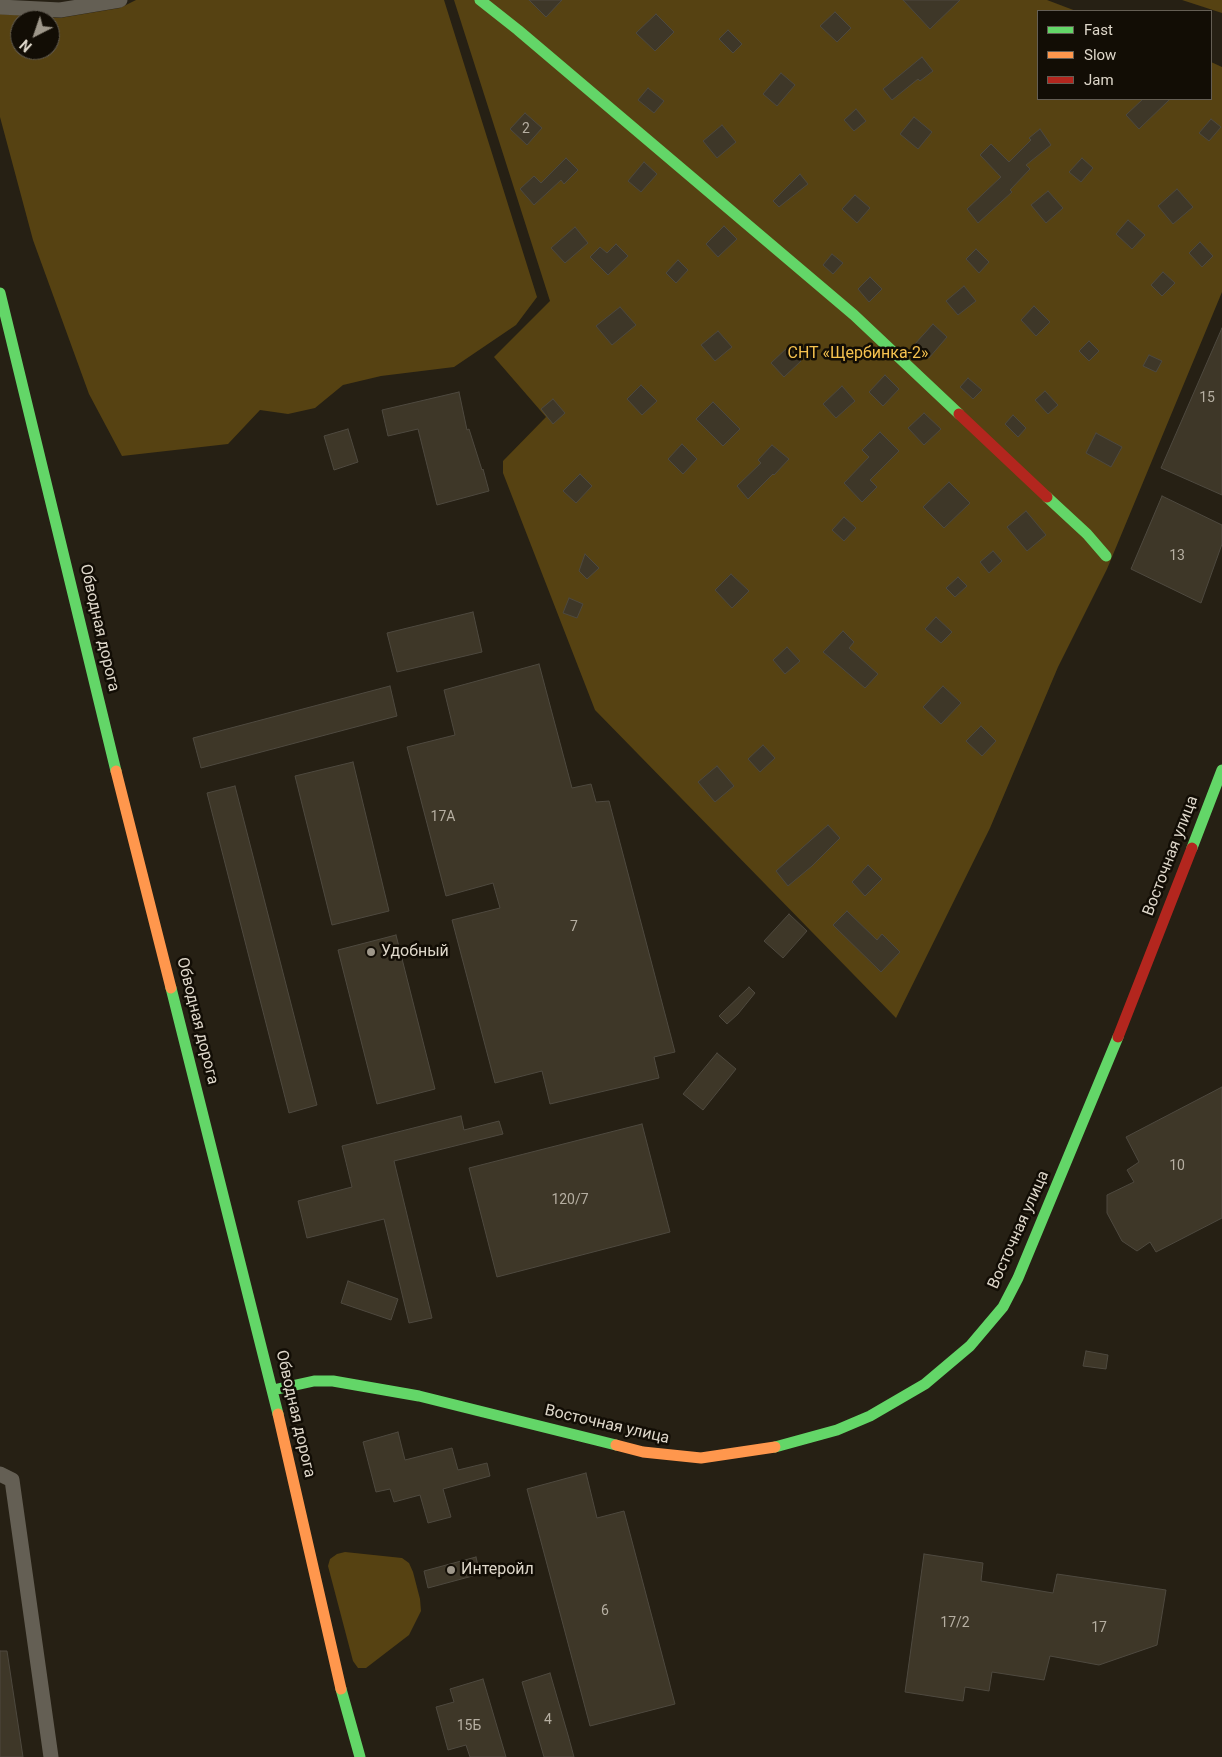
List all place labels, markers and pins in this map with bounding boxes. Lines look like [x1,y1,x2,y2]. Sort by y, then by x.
place label: Удобный [381,942,449,962]
marker: Удобный [365,946,377,958]
place label: Интеройл [461,1560,534,1580]
marker: Интеройл [445,1564,457,1576]

